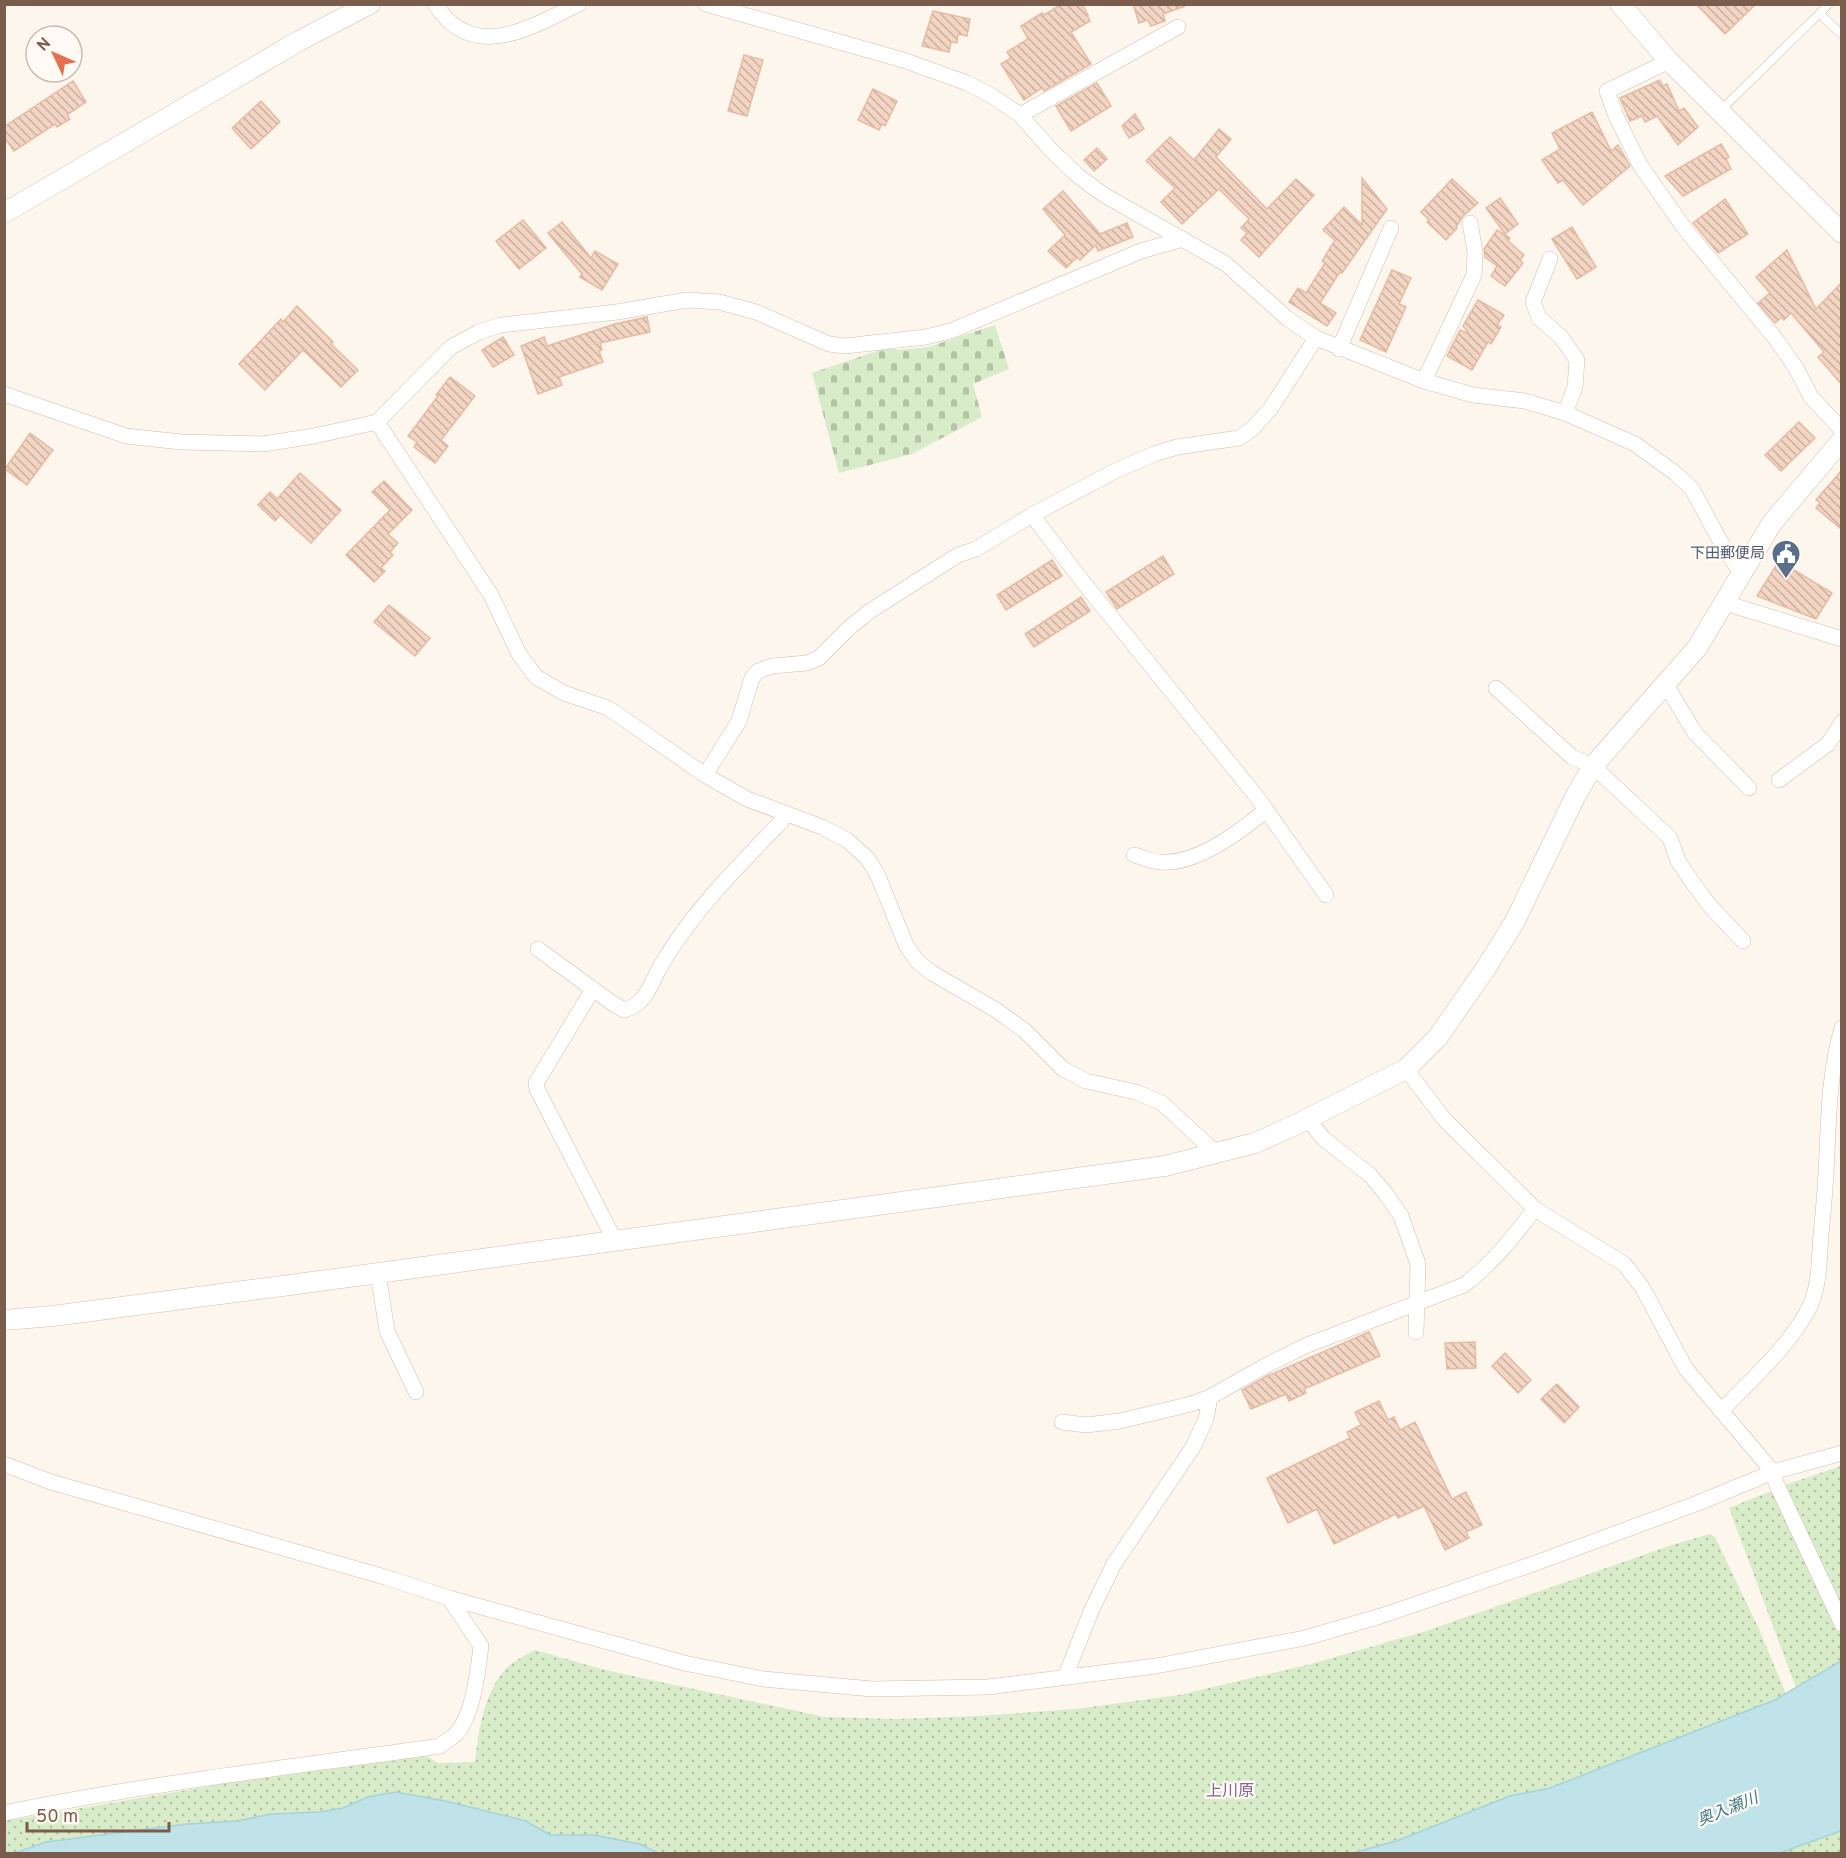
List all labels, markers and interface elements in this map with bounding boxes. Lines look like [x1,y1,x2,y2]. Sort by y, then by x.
north arrow [24,24,84,84]
text: N [33,34,56,56]
public building icon: 下田郵便局 [1770,538,1802,580]
place label: 下田郵便局 [1690,545,1765,564]
district label: 上川原 [1206,1782,1254,1802]
water label: 奥入瀬川 [1695,1788,1763,1831]
scale bar [27,1795,170,1833]
text: 50 m [36,1806,78,1829]

